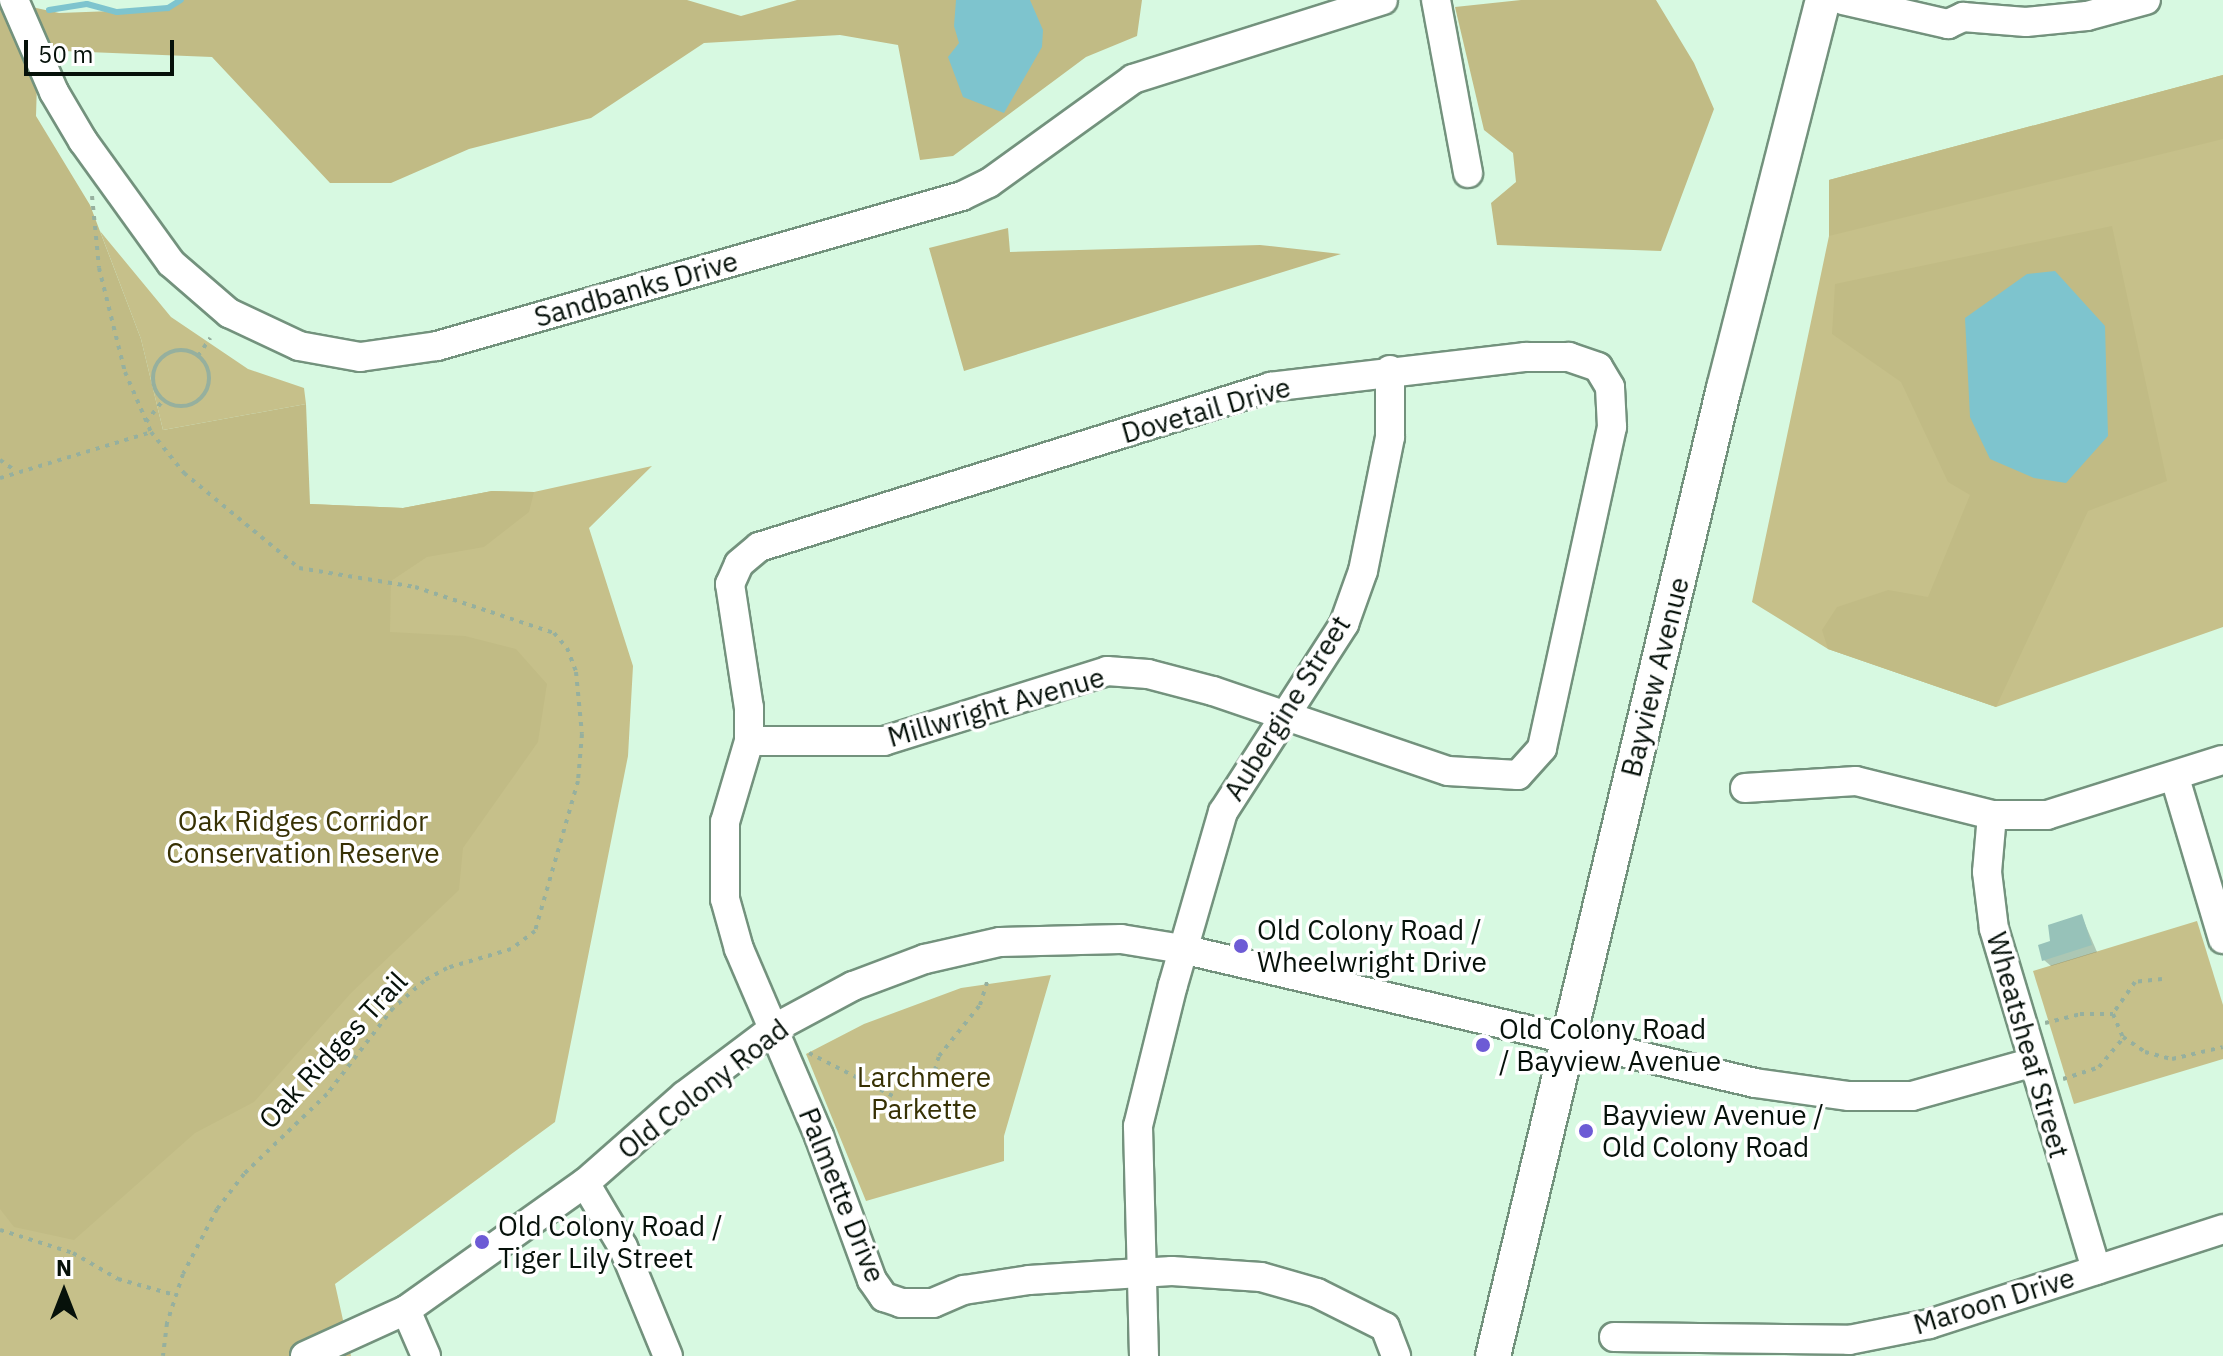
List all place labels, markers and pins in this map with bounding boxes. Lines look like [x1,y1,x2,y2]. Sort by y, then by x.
place label: Old Colony Road / Wheelwright Drive [1257,913,1487,979]
marker: Old Colony Road / Wheelwright Drive [1232,937,1250,955]
place label: Old Colony Road / Bayview Avenue [1499,1012,1721,1078]
marker: Old Colony Road / Bayview Avenue [1474,1036,1492,1054]
place label: Bayview Avenue / Old Colony Road [1602,1098,1824,1164]
marker: Bayview Avenue / Old Colony Road [1577,1122,1595,1140]
place label: Old Colony Road / Tiger Lily Street [498,1209,723,1275]
marker: Old Colony Road / Tiger Lily Street [473,1233,491,1251]

